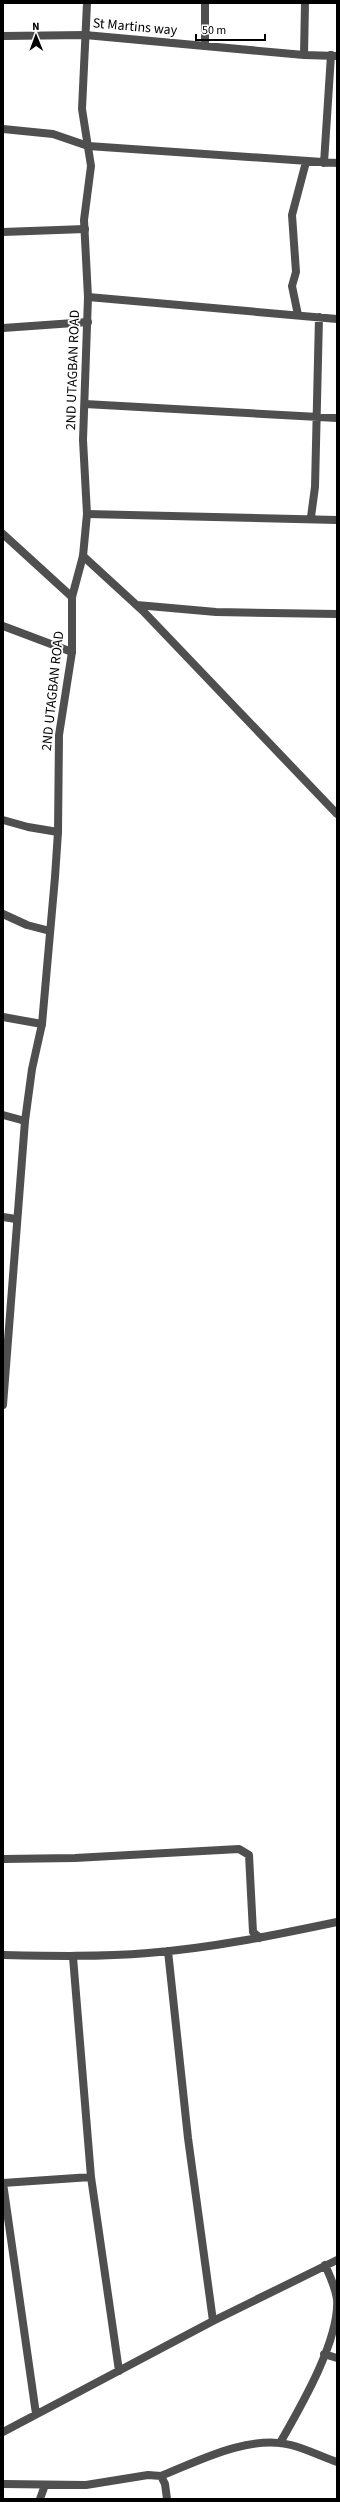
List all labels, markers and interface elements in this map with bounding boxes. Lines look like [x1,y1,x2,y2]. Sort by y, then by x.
street label: St Martins way [92,13,179,41]
north arrow [16,16,56,56]
scale bar [196,16,265,42]
text: N [32,19,40,34]
text: 50 m [202,22,226,39]
street label: 2ND UTAGBAN ROAD [61,309,85,431]
street label: 2ND UTAGBAN ROAD [37,630,69,752]

